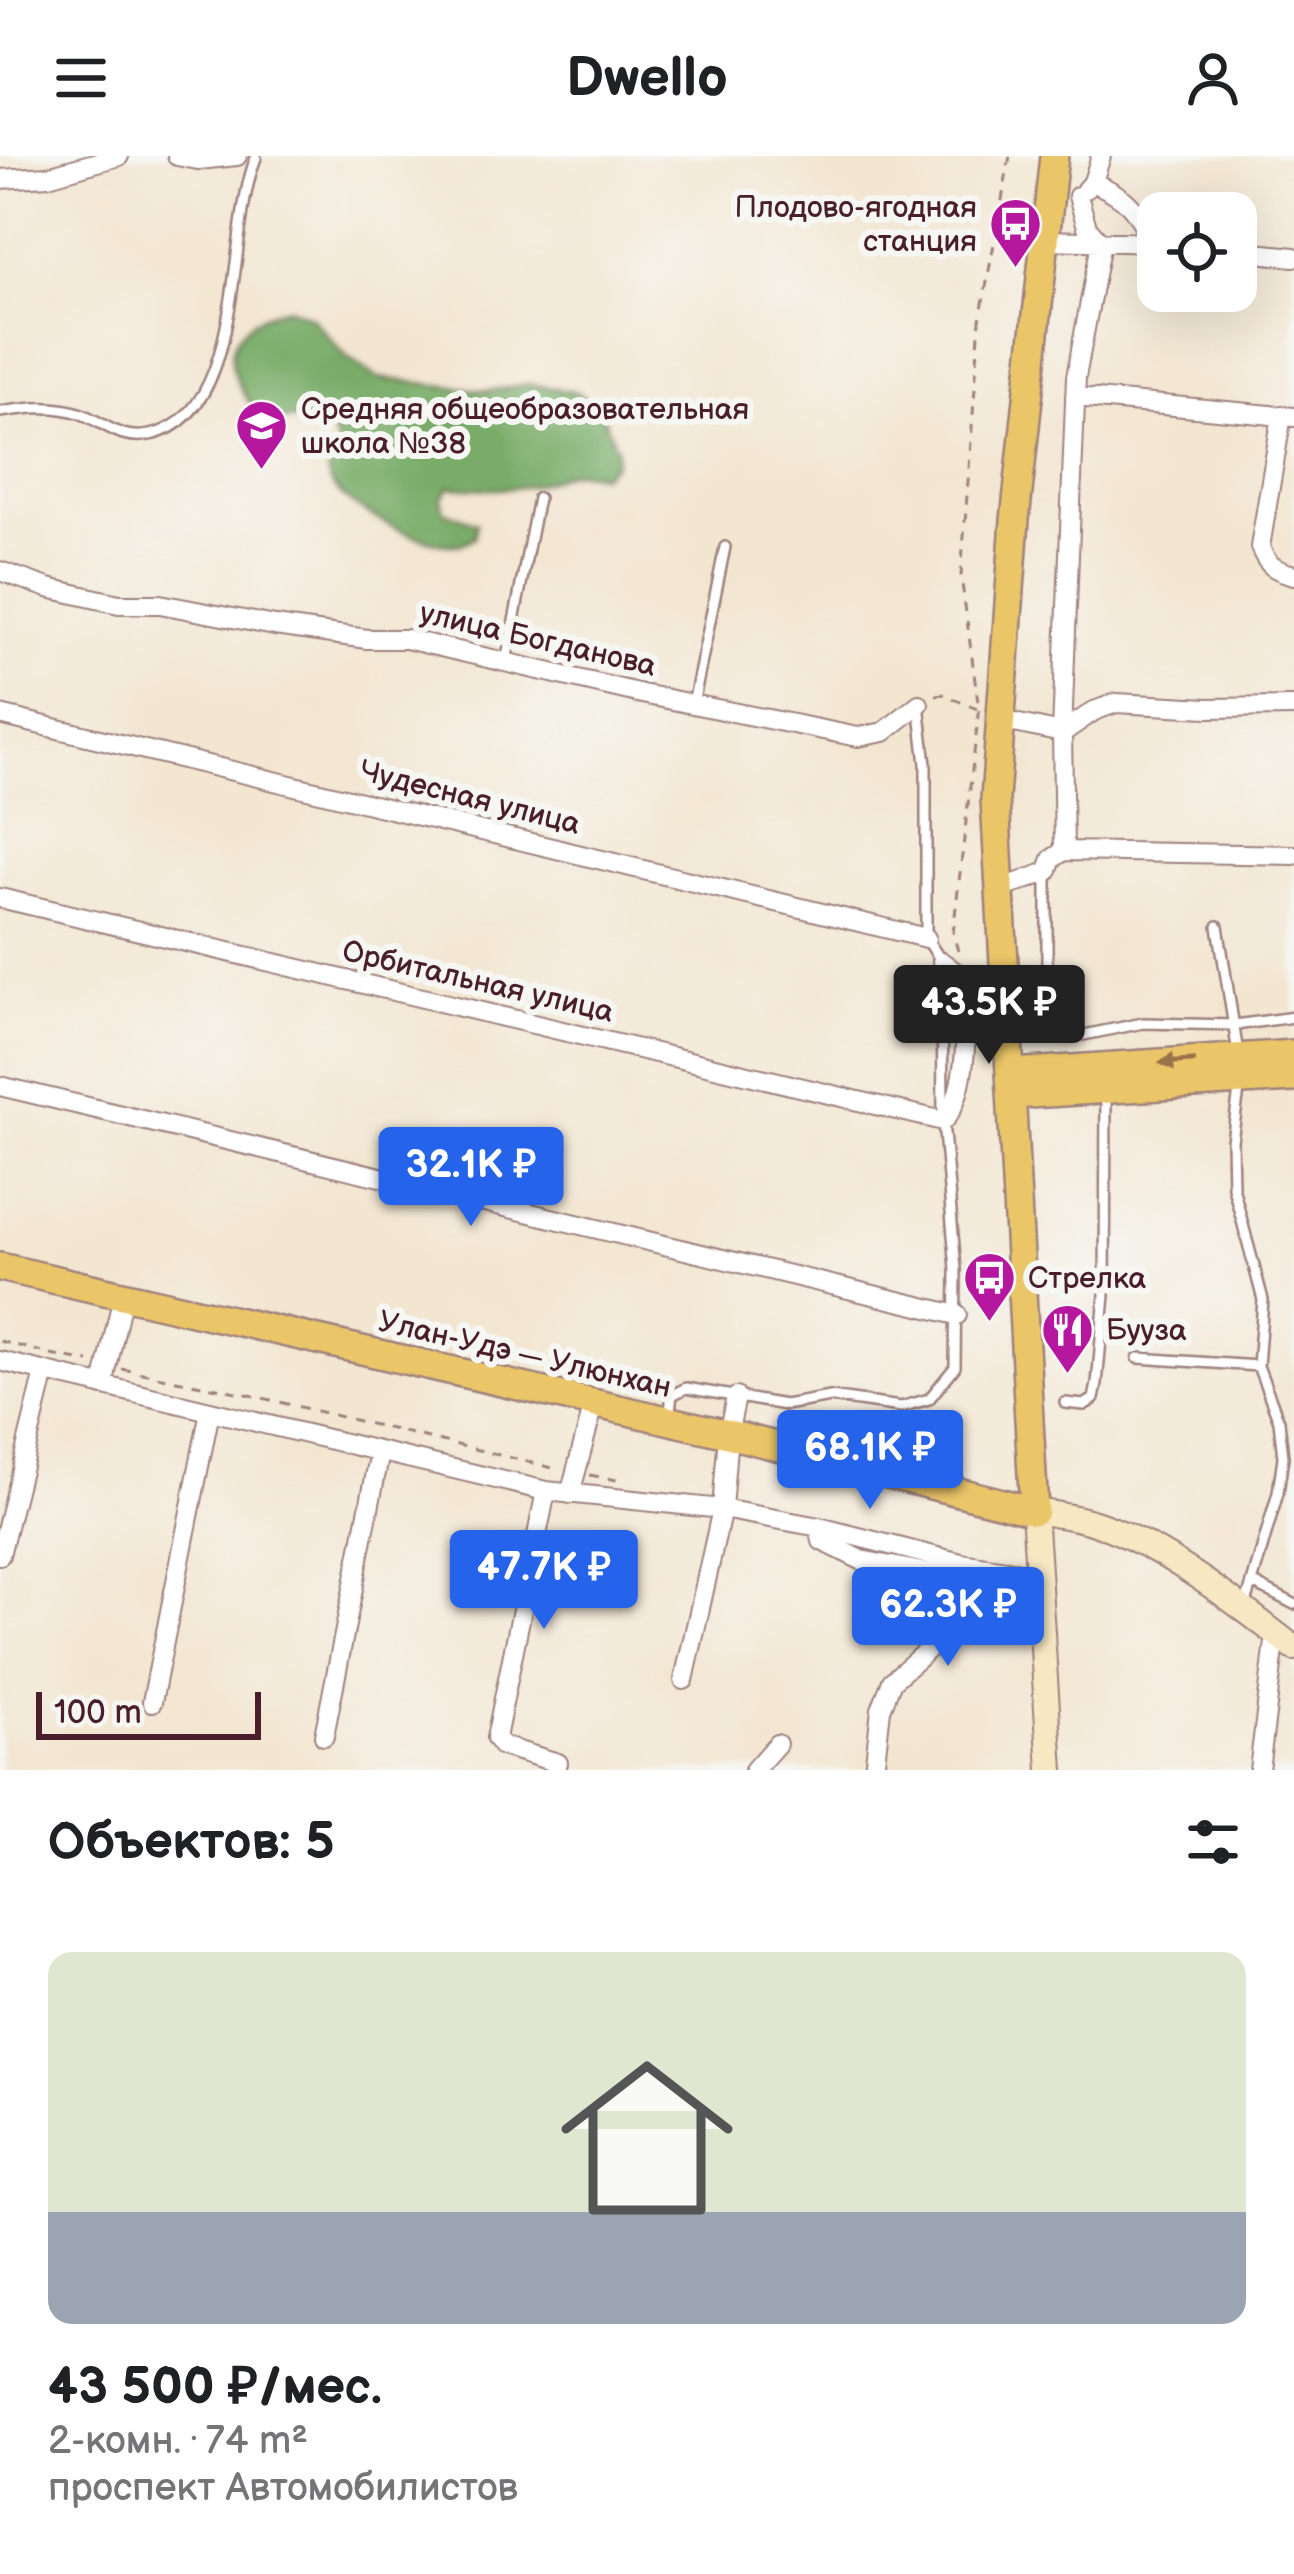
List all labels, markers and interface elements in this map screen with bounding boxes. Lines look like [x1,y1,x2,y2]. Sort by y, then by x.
icon: menu [48,45,114,111]
icon: person [1180,45,1246,111]
text: Dwello [566,46,728,111]
place label: Плодово-ягодная станция [734,190,977,260]
map controls [1137,192,1257,312]
button: locate [1137,192,1257,312]
bus stop icon: Плодово-ягодная станция [988,196,1044,270]
place label: Средняя общеобразовательная школа №38 [301,392,749,462]
school or university icon: Средняя общеобразовательная школа №38 [234,398,290,472]
street label: улица Богданова [416,595,660,685]
street label: Чудесная улица [356,753,584,843]
street label: Орбитальная улица [339,933,617,1031]
pin: 43.5K ₽ [878,965,1100,1067]
text: 43.5K ₽ [921,980,1057,1027]
one-way arrow [1157,1053,1195,1072]
pin: 32.1K ₽ [360,1127,582,1229]
text: 32.1K ₽ [406,1142,536,1189]
bus stop icon: Стрелка [961,1250,1017,1324]
place label: Стрелка [1028,1261,1146,1297]
restaurant icon: Бууза [1039,1302,1095,1376]
street label: Улан-Удэ — Улюнхан [375,1304,675,1406]
place label: Бууза [1106,1313,1187,1349]
pin: 68.1K ₽ [759,1410,981,1512]
text: 68.1K ₽ [804,1425,936,1472]
pin: 47.7K ₽ [433,1530,655,1632]
text: 47.7K ₽ [477,1545,611,1592]
pin: 62.3K ₽ [837,1567,1059,1669]
text: 62.3K ₽ [879,1582,1017,1629]
scale bar [36,1686,261,1739]
text: 100 m [54,1693,142,1733]
icon: filters [1180,1809,1246,1875]
text: Объектов: 5 [48,1812,335,1873]
icon: home [539,2030,755,2246]
text: 43 500 ₽/мес. [48,2357,382,2418]
text: 2-комн. · 74 m² [48,2418,308,2465]
text: проспект Автомобилистов [48,2465,518,2512]

